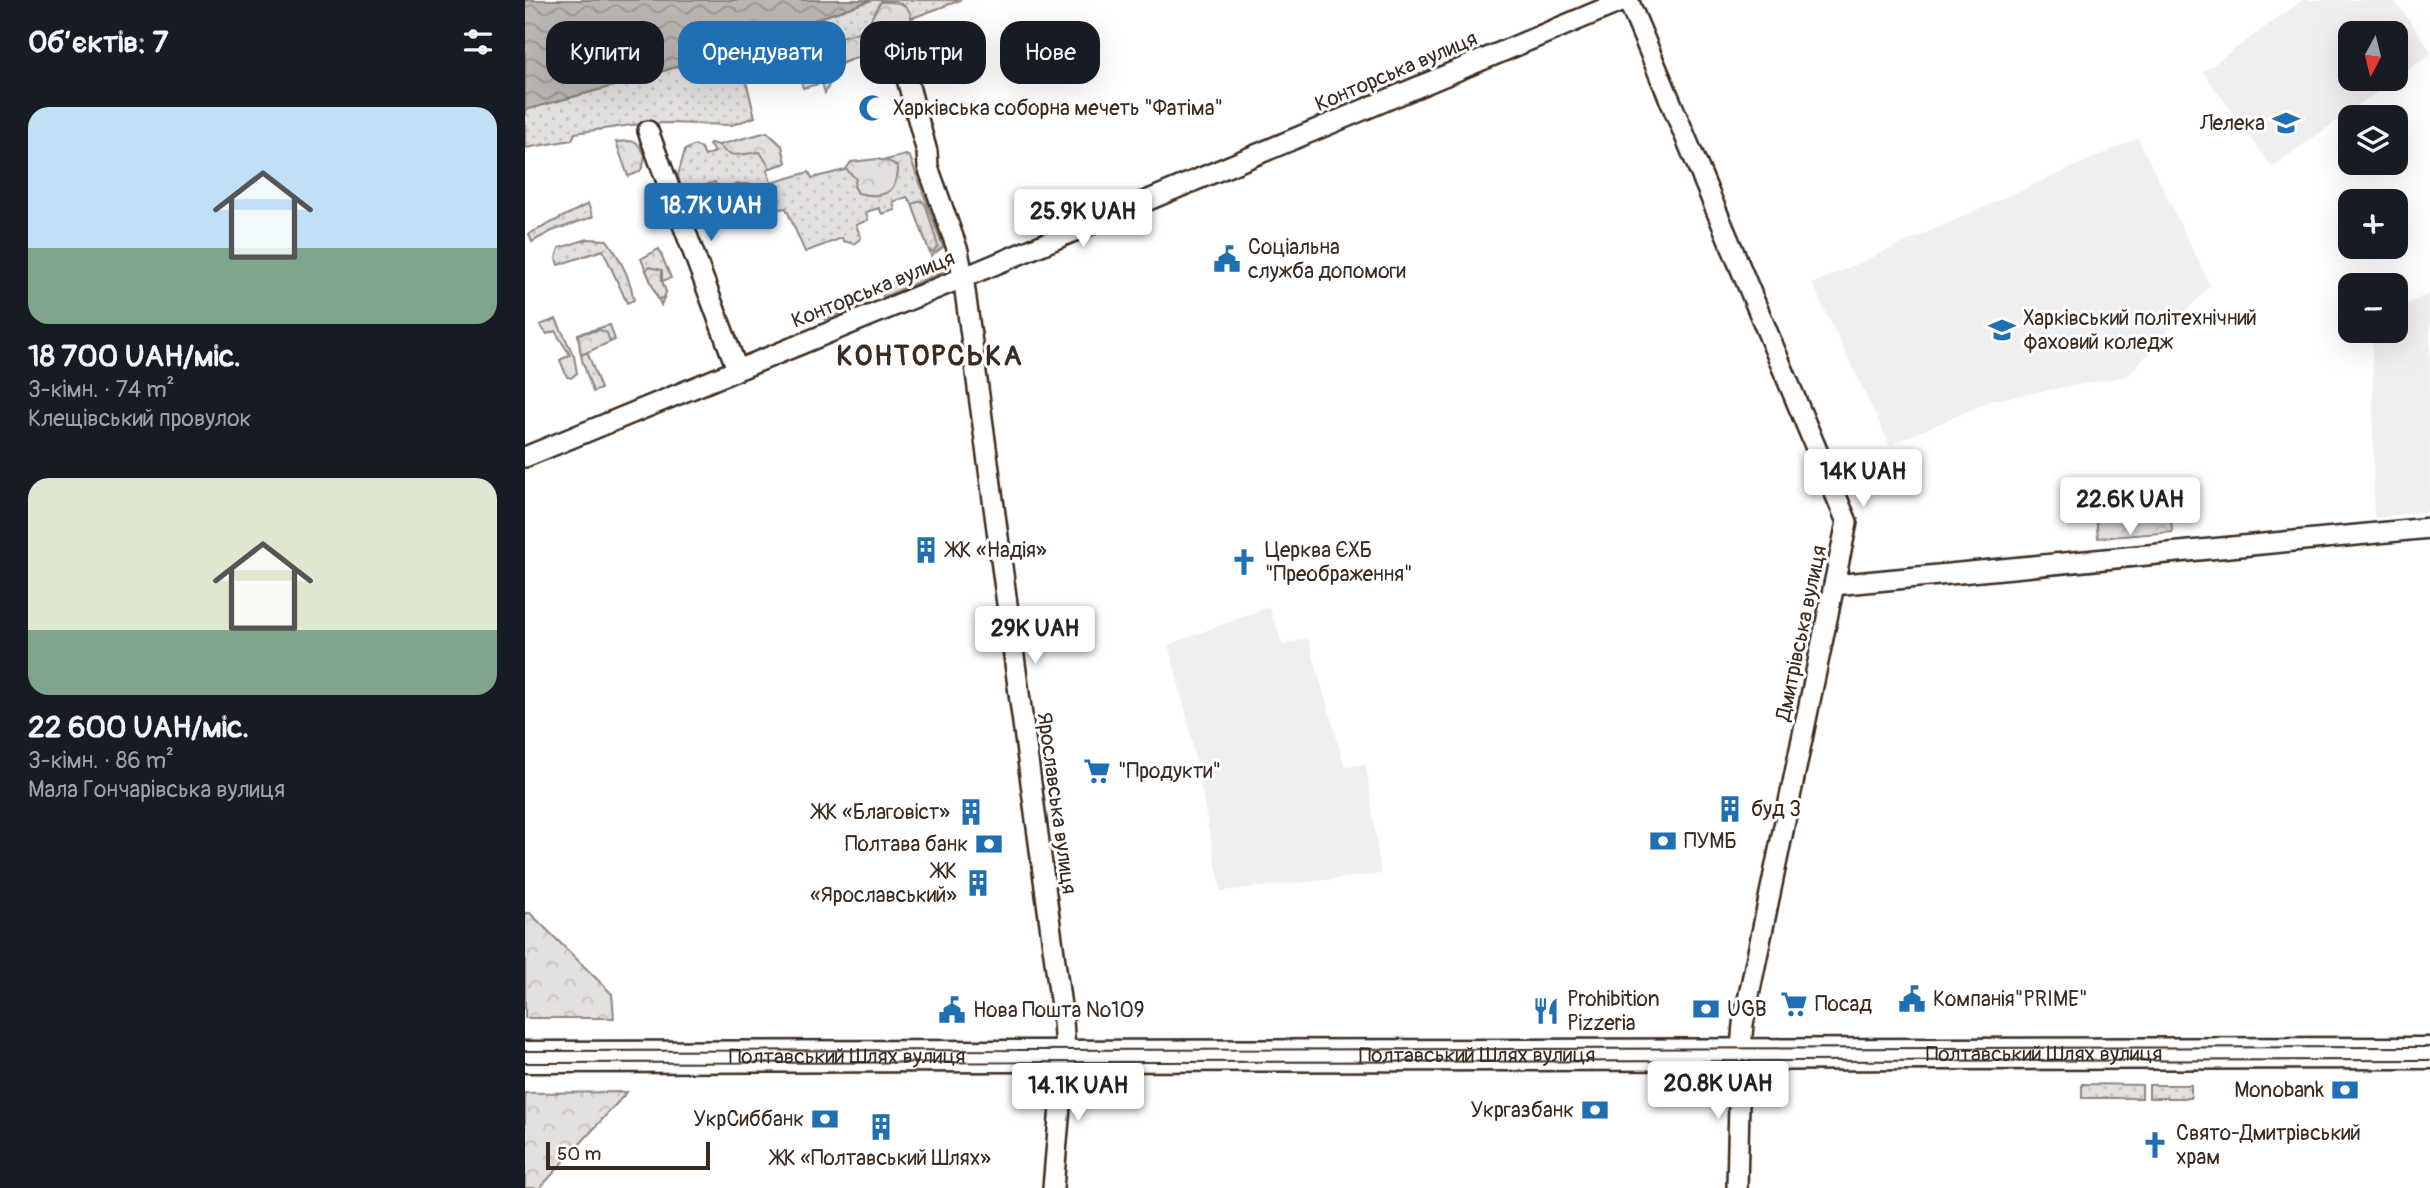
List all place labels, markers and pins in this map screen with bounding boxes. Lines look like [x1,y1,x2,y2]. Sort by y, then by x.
mosque icon: Харківська соборна мечеть "Фатіма" [857,93,887,123]
place label: Харківська соборна мечеть "Фатіма" [893,95,1223,122]
school or university icon: Лелека [2271,108,2301,138]
place label: Лелека [2199,110,2265,137]
pin: 18.7K UAH [631,184,791,243]
pin: 25.9K UAH [1003,190,1163,249]
place label: Соціальна служба допомоги [1248,234,1406,285]
public building icon: Соціальна служба допомоги [1212,244,1242,274]
place label: Харківський політехнічний фаховий коледж [2023,305,2257,356]
school or university icon: Харківський політехнічний фаховий коледж [1987,315,2017,345]
pin: 14K UAH [1798,449,1928,509]
pin: 22.6K UAH [2050,477,2210,537]
building icon: ЖК «Надія» [911,535,941,565]
place label: ЖК «Надія» [944,537,1047,564]
place label: Церква ЄХБ "Преображення" [1265,537,1413,588]
church icon: Церква ЄХБ "Преображення" [1229,547,1259,577]
pin: 29K UAH [970,606,1100,666]
supermarket icon: "Продукти" [1082,756,1112,786]
place label: "Продукти" [1118,758,1221,785]
building icon: буд 3 [1715,794,1745,824]
place label: буд 3 [1751,796,1801,823]
building icon: ЖК «Благовіст» [956,797,986,827]
place label: ЖК «Благовіст» [810,799,950,826]
bank icon: ПУМБ [1648,826,1678,856]
place label: ПУМБ [1684,828,1737,855]
bank icon: Полтава банк [974,829,1004,859]
place label: Полтава банк [845,831,968,858]
place label: ЖК «Ярославський» [810,858,957,909]
building icon: ЖК «Ярославський» [963,868,993,898]
public building icon: Компанія"PRIME" [1897,984,1927,1014]
place label: Prohibition Pizzeria [1567,986,1660,1037]
place label: Компанія"PRIME" [1933,986,2088,1013]
supermarket icon: Посад [1779,989,1809,1019]
place label: Посад [1815,991,1872,1018]
bank icon: UGB [1691,994,1721,1024]
public building icon: Нова Пошта №109 [937,995,967,1025]
restaurant icon: Prohibition Pizzeria [1531,996,1561,1026]
place label: UGB [1727,996,1767,1023]
place label: Нова Пошта №109 [973,997,1145,1024]
pin: 20.8K UAH [1638,1062,1798,1121]
pin: 14.1K UAH [998,1064,1158,1123]
bank icon: Monobank [2330,1075,2360,1105]
place label: Monobank [2234,1077,2324,1104]
bank icon: Укргазбанк [1580,1095,1610,1125]
place label: Укргазбанк [1470,1097,1574,1124]
bank icon: УкрСиббанк [810,1104,840,1134]
place label: УкрСиббанк [693,1106,804,1133]
building icon: ЖК «Полтавський Шлях» [866,1112,896,1142]
place label: Свято-Дмитрівський храм [2176,1120,2361,1171]
church icon: Свято-Дмитрівський храм [2140,1130,2170,1160]
place label: ЖК «Полтавський Шлях» [768,1145,991,1172]

